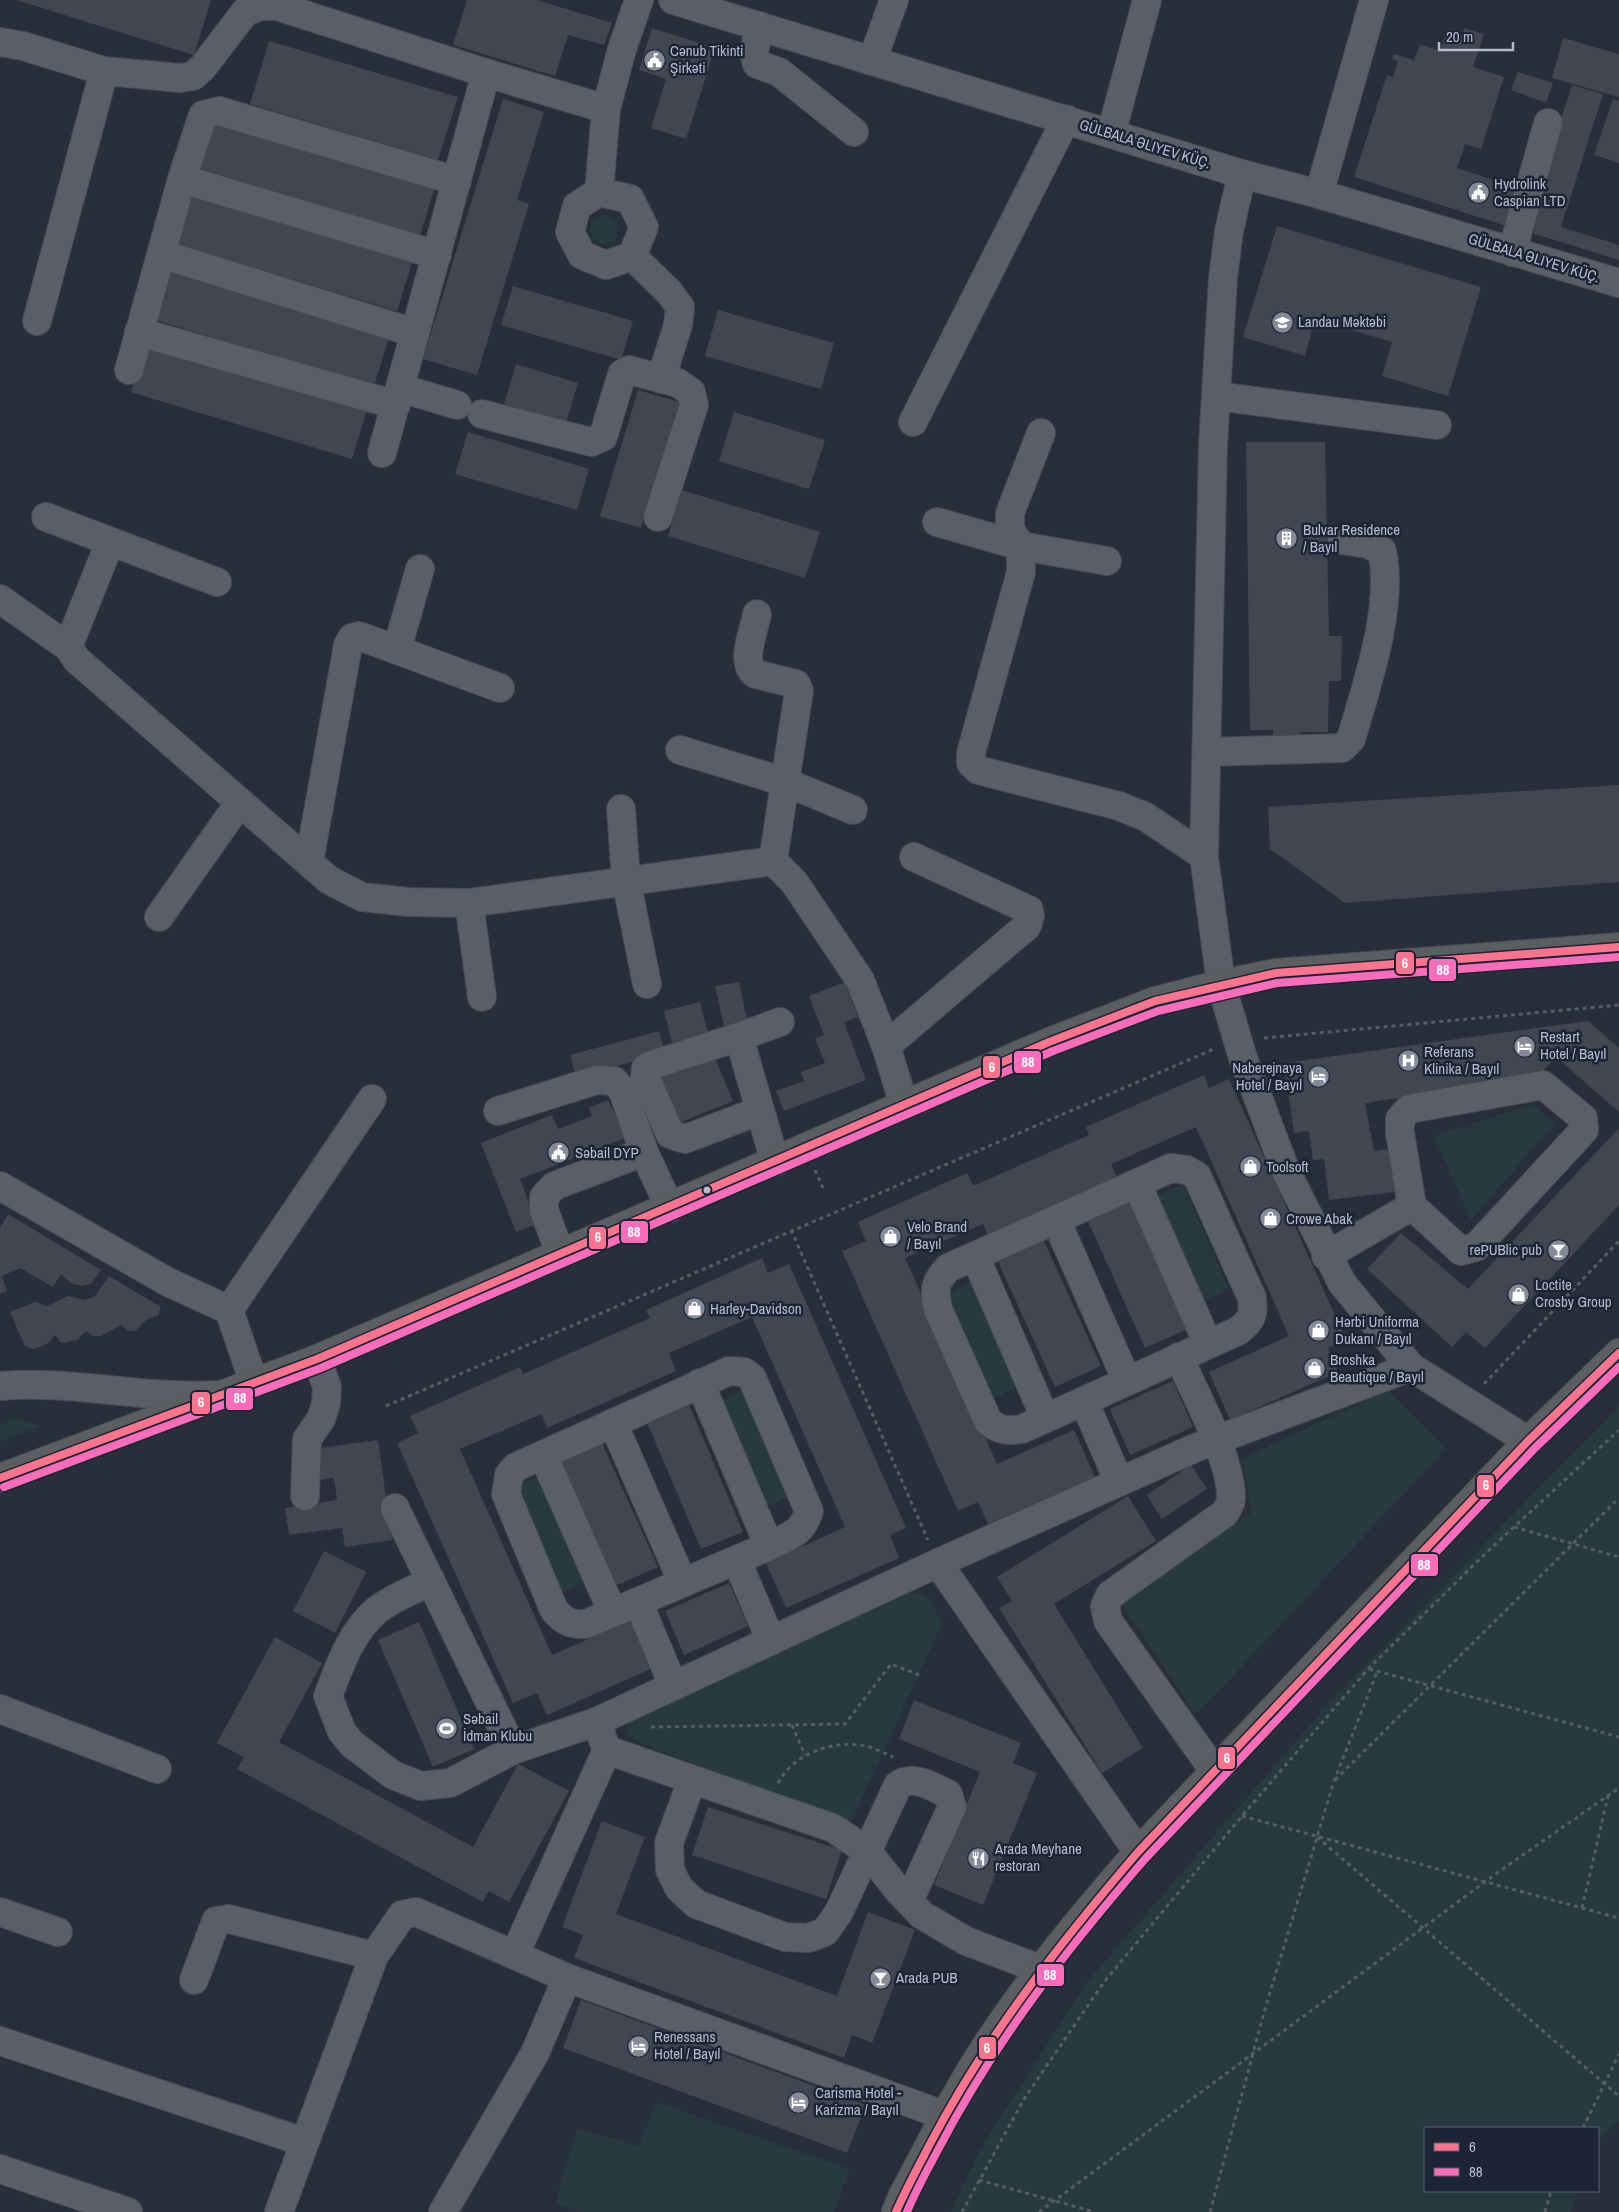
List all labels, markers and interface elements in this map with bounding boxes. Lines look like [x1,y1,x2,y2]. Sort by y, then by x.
scale bar [1439,20,1513,52]
text: 20 m [1446,26,1473,47]
place label: Cənub Tikinti Şirkəti [670,40,743,78]
public building icon: Cənub Tikinti Şirkəti [642,48,666,72]
street label: GÜLBALA ƏLIYEV KÜÇ. [1077,114,1213,173]
place label: Hydrolink Caspian LTD [1494,173,1566,211]
public building icon: Hydrolink Caspian LTD [1466,181,1490,205]
street label: GÜLBALA ƏLIYEV KÜÇ. [1466,228,1602,287]
school or university icon: Landau Məktəbi [1270,310,1294,334]
place label: Landau Məktəbi [1298,311,1386,332]
place label: Bulvar Residence / Bayıl [1303,519,1400,557]
building icon: Bulvar Residence / Bayıl [1275,527,1299,551]
line badge: 6 [1395,951,1415,975]
text: 6 [1402,954,1408,972]
line badge: 88 [1428,958,1457,982]
text: 88 [1437,961,1449,979]
place label: Restart Hotel / Bayıl [1540,1026,1606,1064]
hotel icon: Restart Hotel / Bayıl [1512,1034,1536,1058]
place label: Referans Klinika / Bayıl [1424,1041,1499,1079]
hospital icon: Referans Klinika / Bayıl [1396,1049,1420,1073]
line badge: 88 [1013,1050,1042,1074]
text: 88 [1022,1053,1034,1071]
line badge: 6 [982,1055,1001,1079]
place label: Naberejnaya Hotel / Bayıl [1232,1057,1302,1095]
text: 6 [989,1058,995,1076]
hotel icon: Naberejnaya Hotel / Bayıl [1306,1065,1330,1089]
public building icon: Səbail DYP [547,1141,571,1165]
place label: Səbail DYP [575,1142,639,1163]
shop icon: Toolsoft [1238,1155,1262,1179]
place label: Toolsoft [1266,1156,1309,1177]
unlabelled marker [702,1185,712,1195]
shop icon: Crowe Abak [1258,1207,1282,1231]
place label: Crowe Abak [1286,1208,1353,1229]
place label: Velo Brand / Bayıl [907,1216,967,1254]
line badge: 88 [620,1220,649,1244]
text: 88 [628,1223,640,1241]
shop icon: Velo Brand / Bayıl [879,1224,903,1248]
line badge: 6 [588,1226,607,1250]
text: 6 [595,1228,601,1246]
bar icon: rePUBlic pub [1546,1238,1570,1262]
place label: rePUBlic pub [1470,1239,1542,1260]
place label: Loctite Crosby Group [1535,1274,1612,1312]
shop icon: Loctite Crosby Group [1507,1282,1531,1306]
shop icon: Harley-Davidson [682,1297,706,1321]
place label: Harley-Davidson [710,1298,802,1319]
place label: Hərbi Uniforma Dukanı / Bayıl [1335,1311,1419,1349]
shop icon: Hərbi Uniforma Dukanı / Bayıl [1307,1319,1331,1343]
place label: Broshka Beautique / Bayıl [1330,1349,1424,1387]
shop icon: Broshka Beautique / Bayıl [1302,1357,1326,1381]
line badge: 88 [225,1387,254,1411]
text: 88 [234,1389,246,1407]
line badge: 6 [191,1391,211,1415]
text: 6 [198,1393,204,1411]
line badge: 6 [1476,1474,1495,1498]
text: 6 [1483,1476,1489,1494]
line badge: 88 [1410,1553,1439,1577]
text: 88 [1418,1556,1430,1574]
place label: Səbail İdman Klubu [463,1708,532,1746]
sports icon: Səbail İdman Klubu [435,1716,459,1740]
line badge: 6 [1217,1746,1236,1770]
text: 6 [1224,1749,1230,1767]
place label: Arada Meyhane restoran [994,1838,1082,1876]
restaurant icon: Arada Meyhane restoran [967,1846,991,1870]
line badge: 88 [1036,1963,1065,1987]
bar icon: Arada PUB [868,1966,892,1990]
text: 88 [1044,1966,1056,1984]
place label: Arada PUB [895,1967,958,1988]
place label: Renessans Hotel / Bayıl [654,2026,720,2064]
hotel icon: Renessans Hotel / Bayıl [626,2034,650,2058]
line badge: 6 [978,2036,997,2060]
text: 6 [984,2039,990,2057]
place label: Carisma Hotel - Karizma / Bayıl [815,2082,901,2120]
hotel icon: Carisma Hotel - Karizma / Bayıl [787,2090,811,2114]
legend [1424,2127,1599,2192]
text: 6 [1469,2136,1476,2157]
text: 88 [1469,2161,1483,2182]

